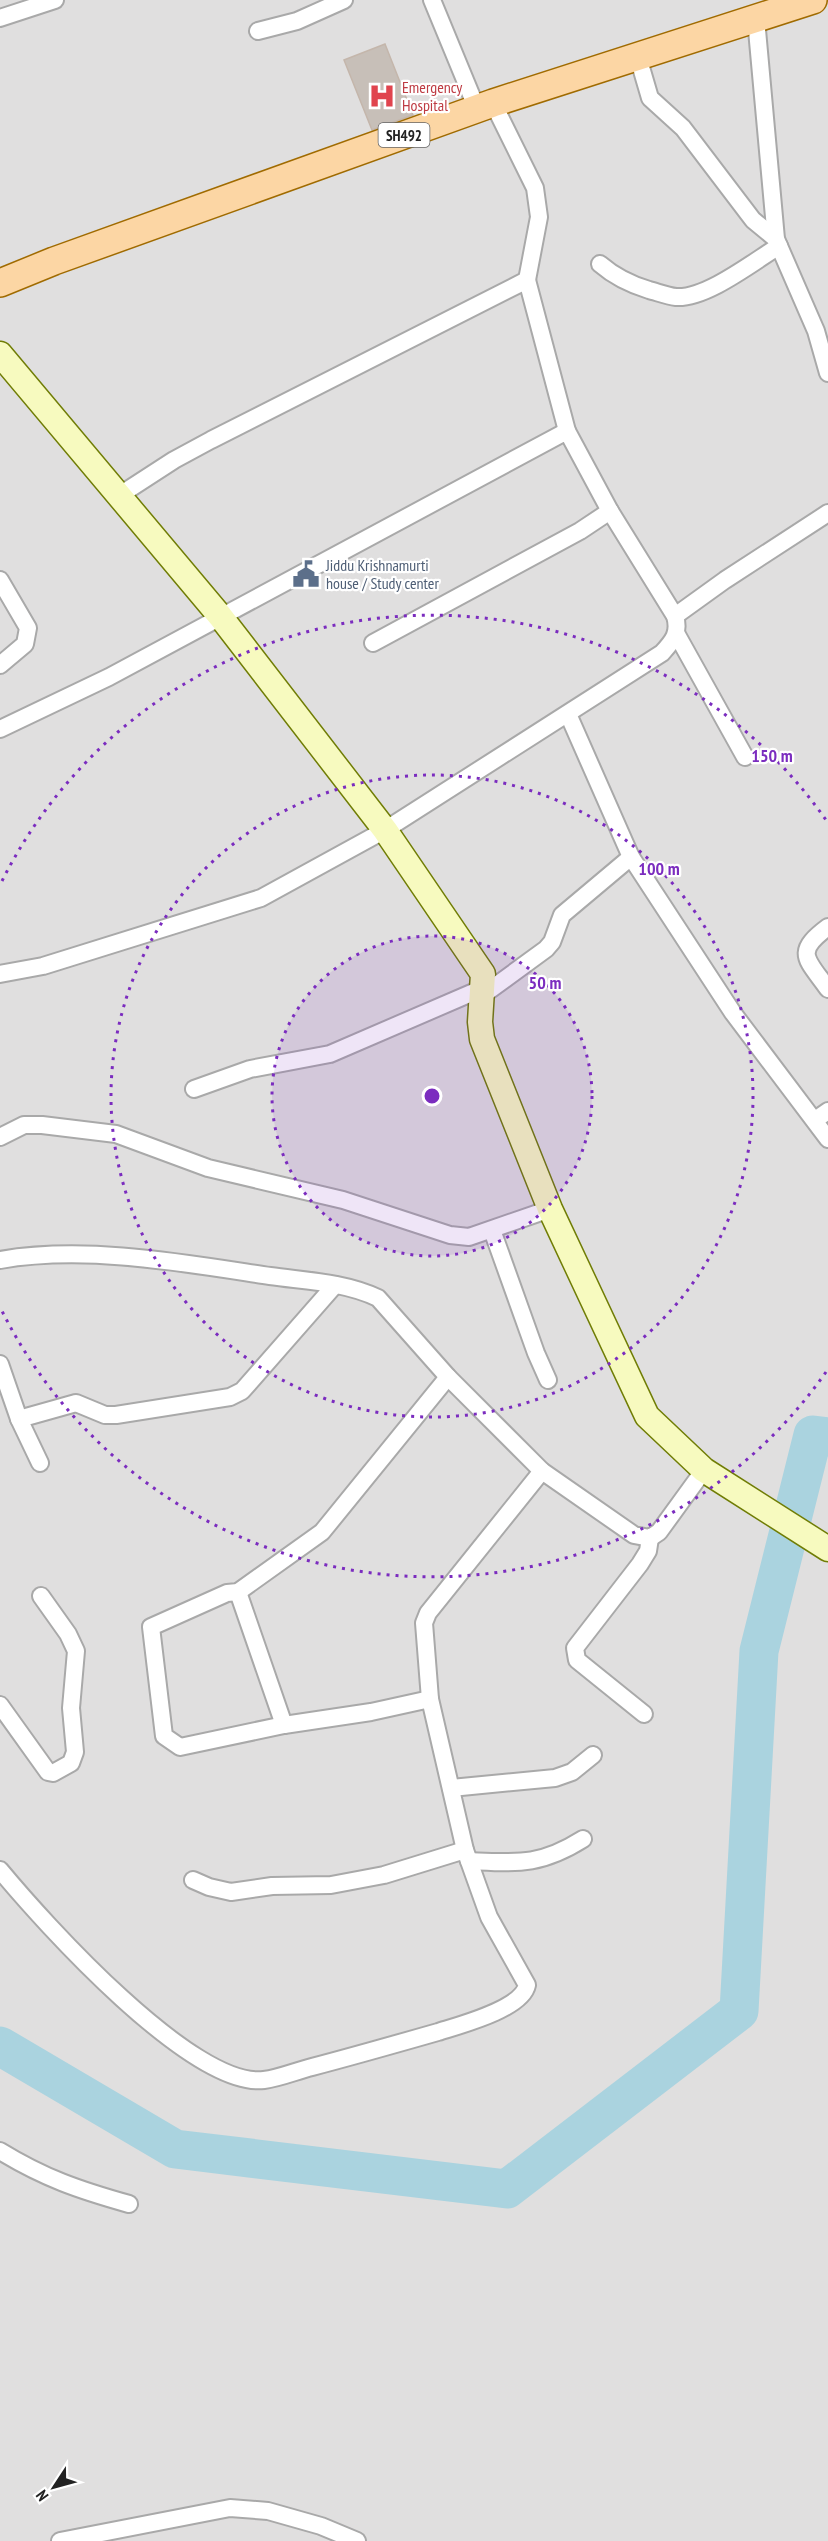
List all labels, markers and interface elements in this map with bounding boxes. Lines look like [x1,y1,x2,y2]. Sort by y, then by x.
place label: Emergency Hospital [402,77,462,115]
hospital icon: Emergency Hospital [367,81,397,111]
road number: SH492 [378,123,430,147]
place label: Jiddu Krishnamurti house / Study center [325,555,439,593]
public building icon: Jiddu Krishnamurti house / Study center [291,559,321,589]
text: 150 m [751,744,793,767]
text: 100 m [638,857,680,880]
text: 50 m [529,971,561,994]
centre of rings [422,1086,442,1106]
north arrow [24,2457,84,2517]
text: N [31,2486,52,2505]

